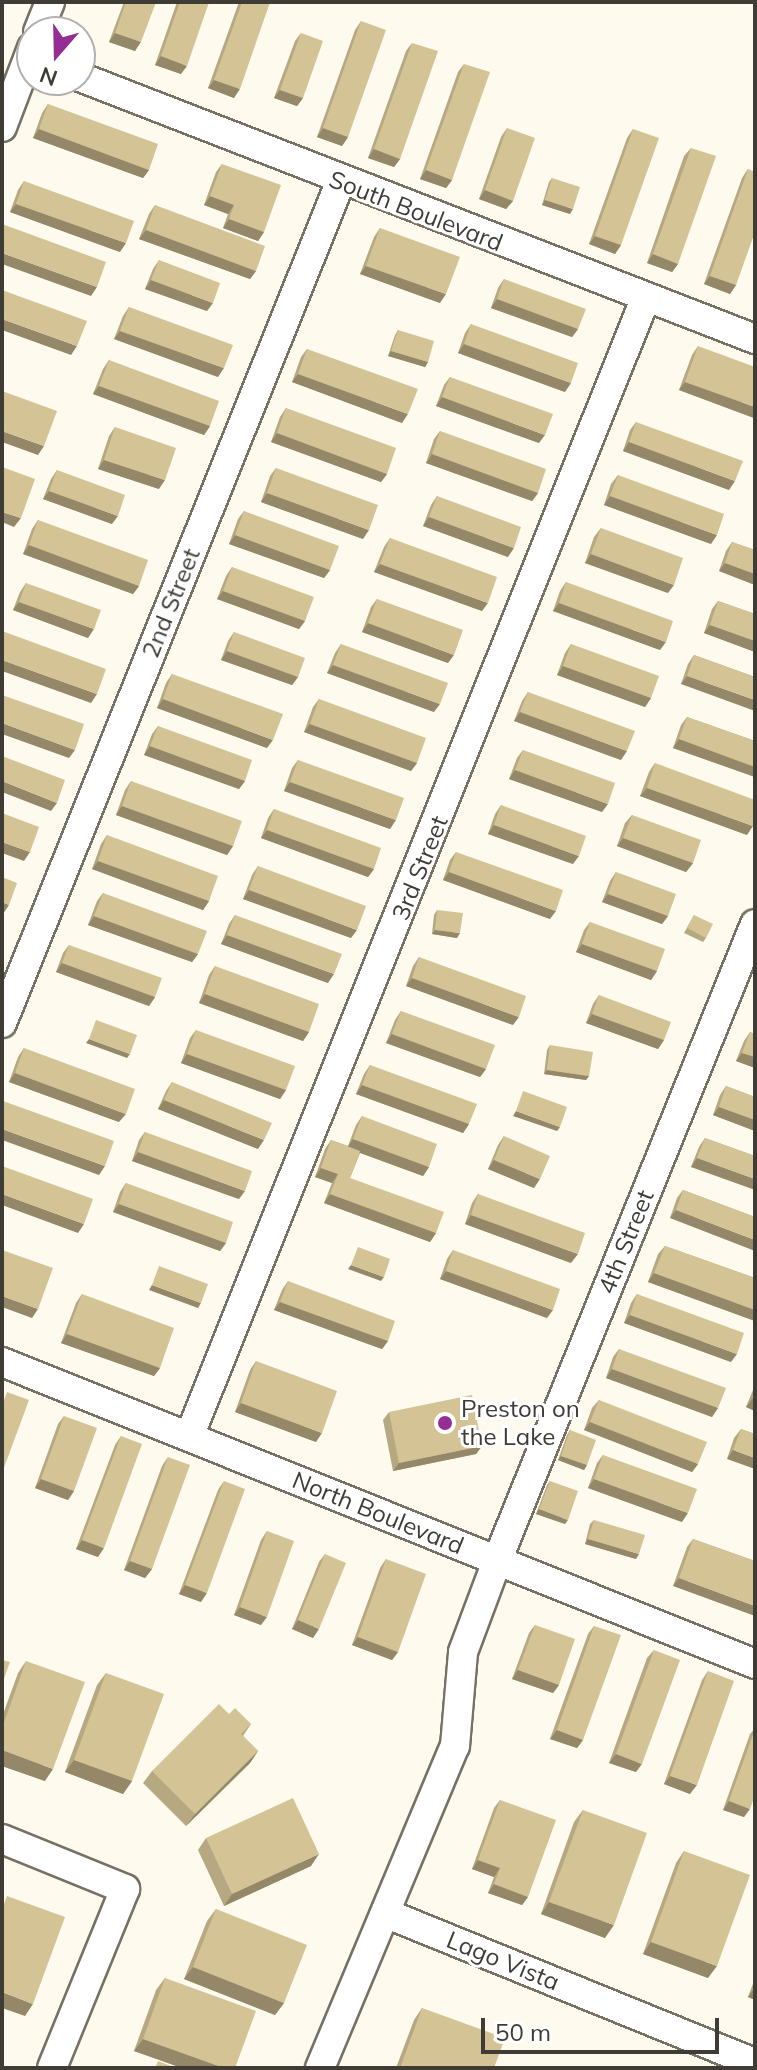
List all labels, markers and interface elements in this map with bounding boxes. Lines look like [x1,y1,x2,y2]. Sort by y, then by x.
north arrow [16,16,96,96]
text: N [36,61,61,93]
street label: South Boulevard [325,165,507,257]
street label: 2nd Street [136,544,206,662]
street label: 3rd Street [386,812,454,924]
street label: 4th Street [592,1186,660,1298]
place label: Preston on the Lake [461,1395,580,1451]
marker: Preston on the Lake [436,1414,454,1432]
street label: North Boulevard [288,1466,468,1560]
street label: Lago Vista [442,1925,564,1997]
scale bar [485,2002,723,2052]
text: 50 m [495,2017,551,2047]

